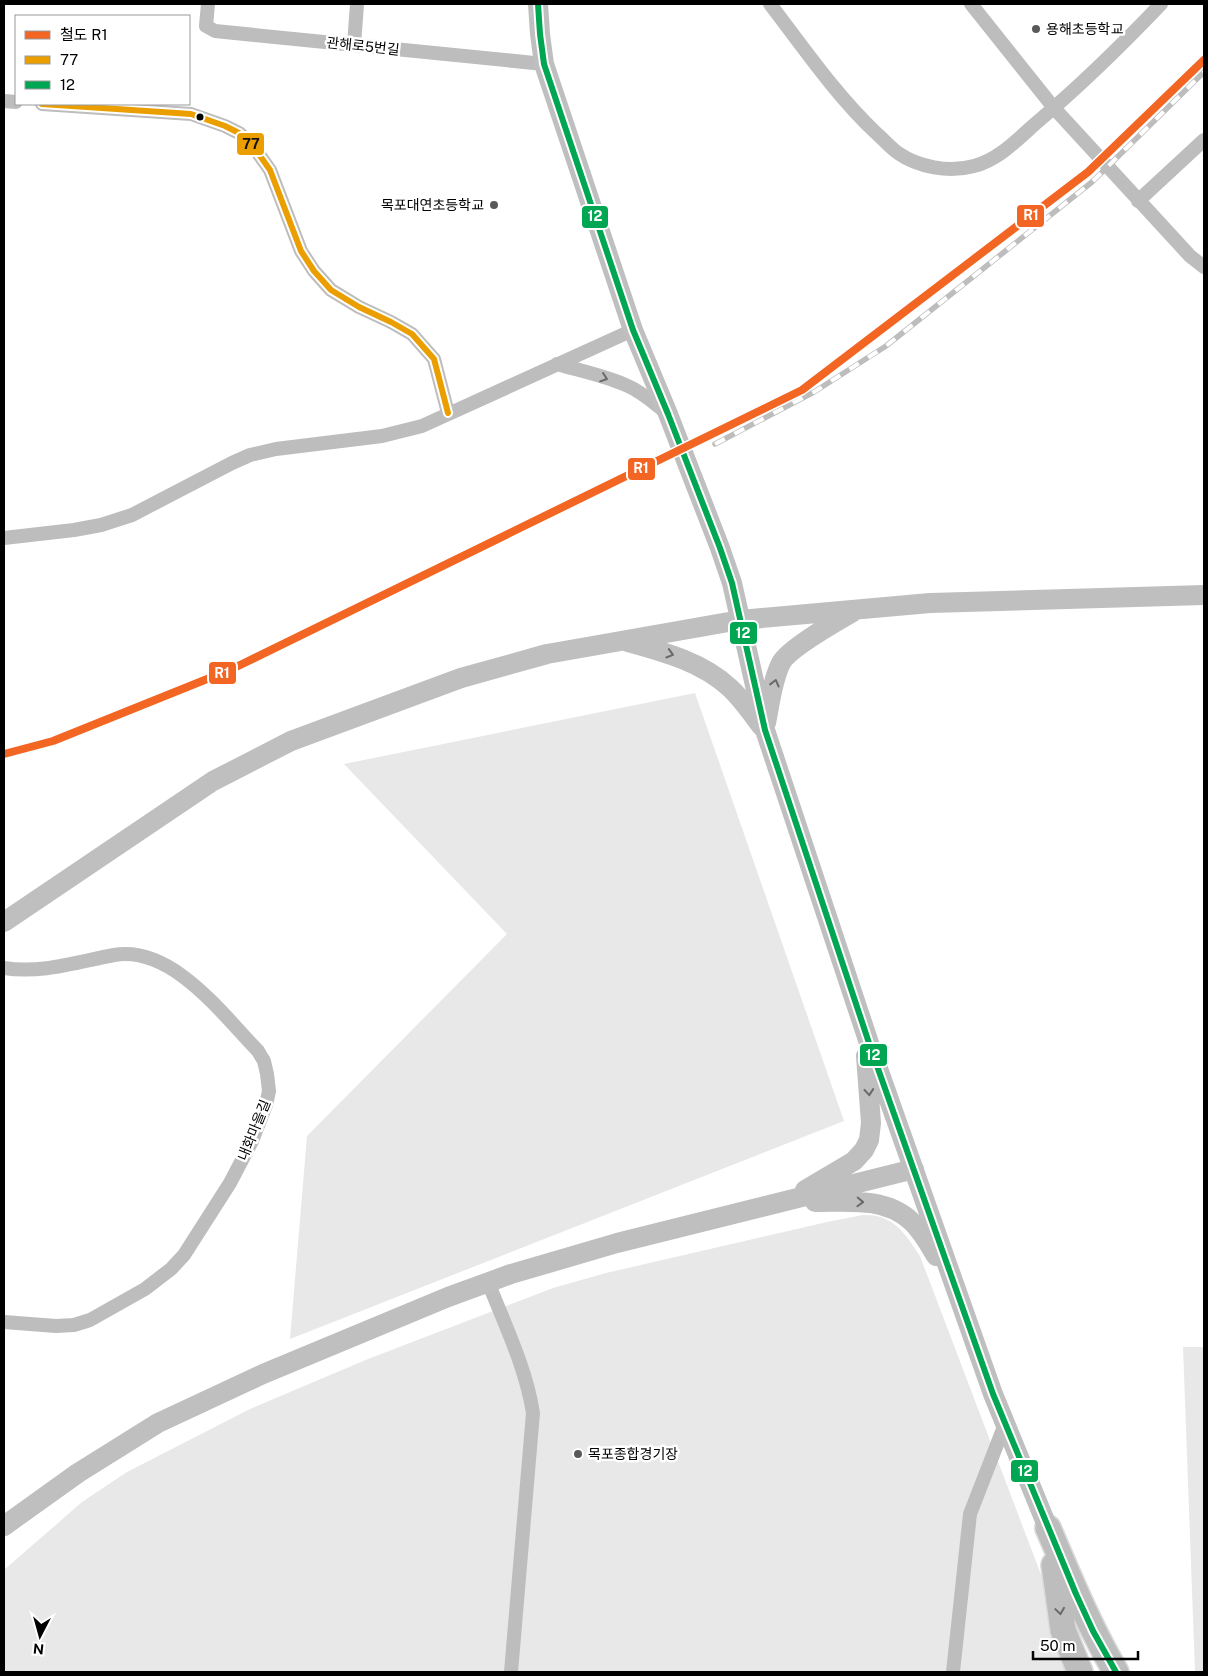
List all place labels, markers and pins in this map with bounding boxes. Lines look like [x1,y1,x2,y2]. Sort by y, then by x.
place label: 용해초등학교 [1046,21,1123,37]
marker: 용해초등학교 [1030,23,1042,35]
unlabelled marker [195,112,205,122]
place label: 목포대연초등학교 [381,197,484,213]
marker: 목포대연초등학교 [488,199,500,211]
place label: 목포종합경기장 [588,1446,678,1462]
marker: 목포종합경기장 [572,1448,584,1460]

